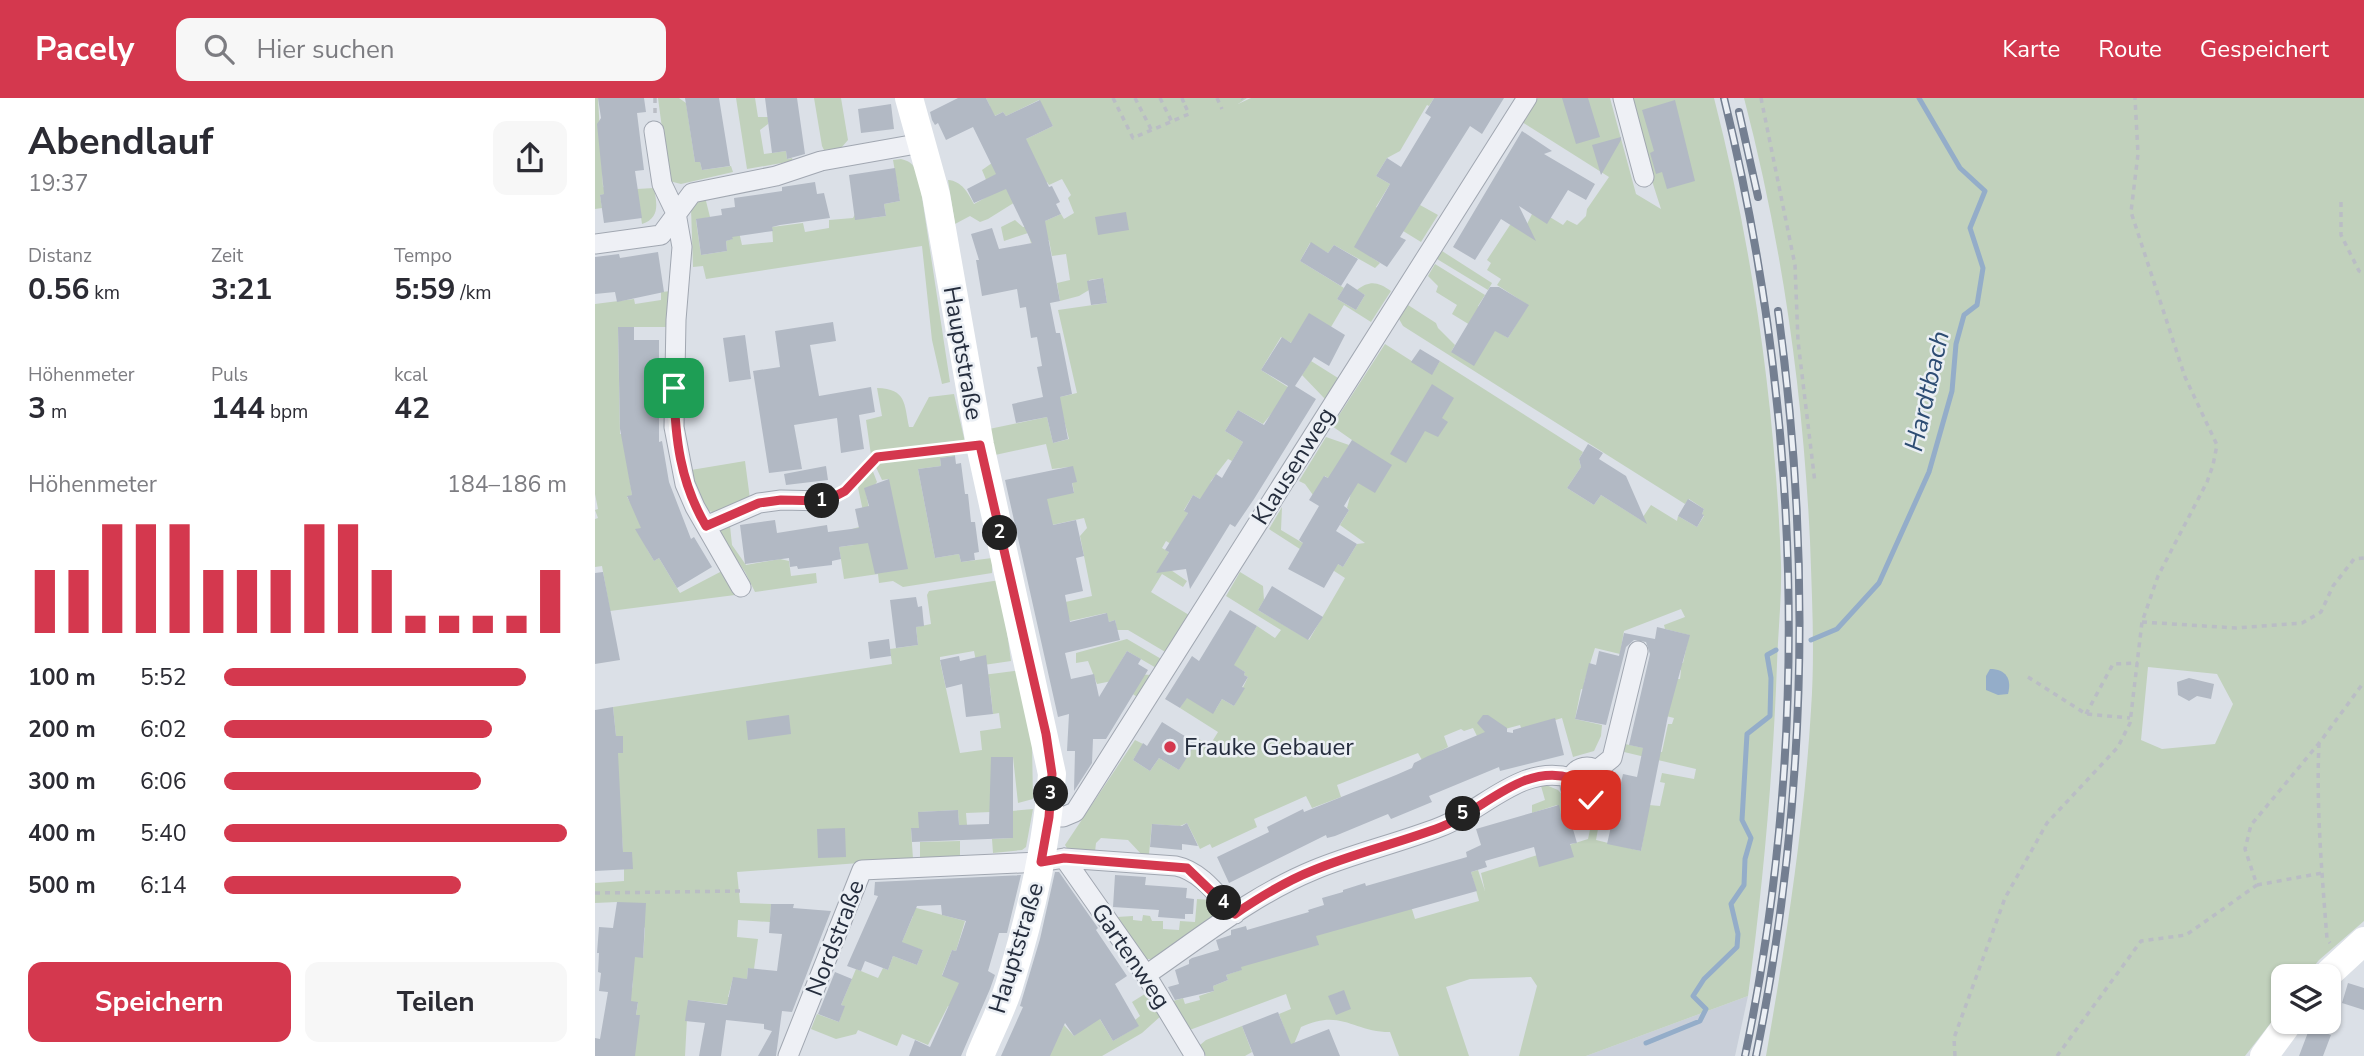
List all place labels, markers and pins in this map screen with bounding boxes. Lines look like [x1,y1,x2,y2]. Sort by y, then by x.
pin [644,358,704,418]
pin: 1 [805,484,839,518]
pin: 2 [983,516,1017,550]
place label: Frauke Gebauer [1184,731,1354,763]
marker: Frauke Gebauer [1162,739,1178,755]
pin [1561,770,1621,830]
pin: 3 [1033,776,1069,812]
pin: 5 [1445,796,1481,832]
pin: 4 [1207,886,1241,920]

